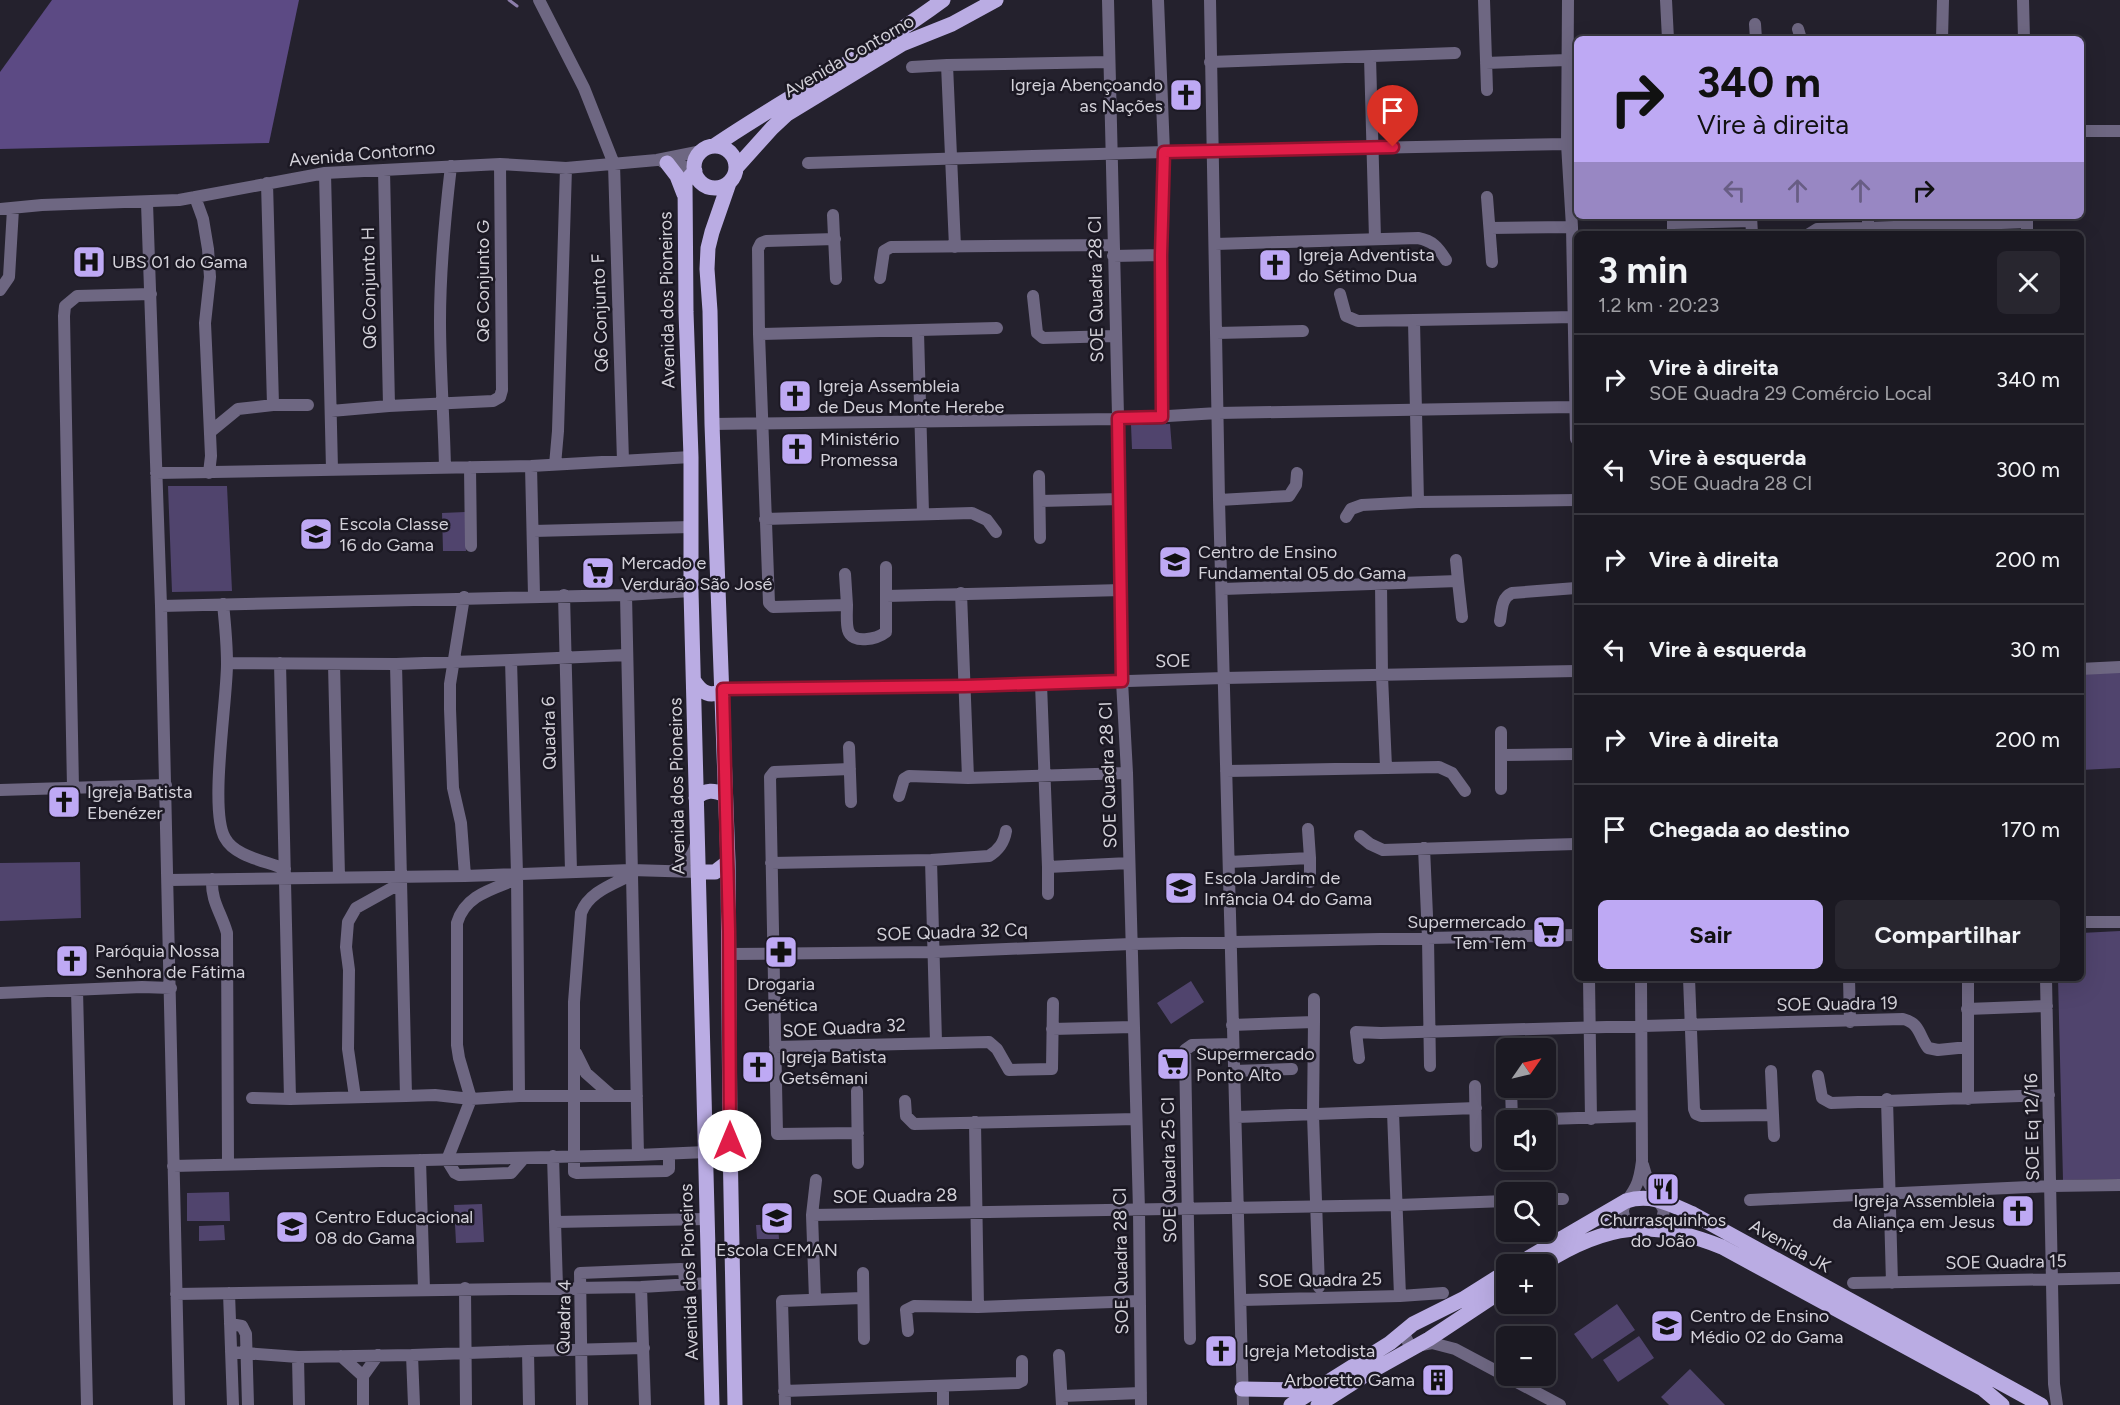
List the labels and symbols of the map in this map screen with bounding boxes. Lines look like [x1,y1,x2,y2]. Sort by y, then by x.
street label: Avenida Contorno [780,10,918,102]
place label: Igreja Abençoando as Nações [1010,74,1163,117]
church icon: Igreja Abençoando as Nações [1168,77,1204,113]
pin [1367,85,1418,147]
street label: Avenida Contorno [288,137,436,171]
street label: Avenida dos Pioneiros [654,211,680,389]
street label: SOE Quadra 28 CI [1084,215,1108,363]
street label: Q6 Conjunto G [472,219,494,342]
street label: Q6 Conjunto H [357,227,381,349]
hospital icon: UBS 01 do Gama [71,244,107,280]
place label: Igreja Adventista do Sétimo Dua [1298,244,1435,287]
church icon: Igreja Adventista do Sétimo Dua [1257,247,1293,283]
place label: UBS 01 do Gama [112,251,247,273]
street label: Q6 Conjunto F [587,253,613,373]
place label: Igreja Assembleia de Deus Monte Herebe [818,375,1004,418]
church icon: Igreja Assembleia de Deus Monte Herebe [777,378,813,414]
place label: Ministério Promessa [820,428,899,471]
church icon: Ministério Promessa [779,431,815,467]
place label: Escola Classe 16 do Gama [339,513,449,556]
school or university icon: Escola Classe 16 do Gama [298,516,334,552]
place label: Centro de Ensino Fundamental 05 do Gama [1198,541,1406,584]
school or university icon: Centro de Ensino Fundamental 05 do Gama [1157,544,1193,580]
place label: Mercado e Verdurão São José [621,552,773,595]
supermarket icon: Mercado e Verdurão São José [580,555,616,591]
street label: SOE [1155,650,1191,672]
street label: Quadra 6 [537,696,561,770]
street label: Avenida dos Pioneiros [664,697,690,875]
street label: SOE Quadra 28 CI [1094,701,1122,849]
place label: Igreja Batista Ebenézer [87,781,192,824]
church icon: Igreja Batista Ebenézer [46,784,82,820]
place label: Escola Jardim de Infância 04 do Gama [1204,867,1372,910]
school or university icon: Escola Jardim de Infância 04 do Gama [1163,870,1199,906]
place label: Supermercado Tem Tem [1407,911,1526,954]
supermarket icon: Supermercado Tem Tem [1531,914,1567,950]
street label: SOE Quadra 32 Cq [876,918,1028,946]
pharmacy icon: Drogaria Genética [763,934,799,970]
place label: Paróquia Nossa Senhora de Fátima [95,940,245,983]
church icon: Paróquia Nossa Senhora de Fátima [54,943,90,979]
place label: Drogaria Genética [744,973,818,1016]
street label: SOE Quadra 19 [1776,992,1898,1016]
street label: SOE Quadra 32 [782,1014,906,1042]
north arrow [1496,1038,1556,1098]
place label: Supermercado Ponto Alto [1196,1043,1315,1086]
place label: Igreja Batista Getsêmani [781,1046,886,1089]
supermarket icon: Supermercado Ponto Alto [1155,1046,1191,1082]
church icon: Igreja Batista Getsêmani [740,1049,776,1085]
street label: SOE Eq 12/16 [2020,1073,2044,1181]
street label: SOE Quadra 25 CI [1157,1097,1181,1243]
position arrow [698,1109,762,1173]
restaurant icon: Churrasquinhos do João [1645,1171,1681,1207]
street label: Avenida dos Pioneiros [675,1183,703,1361]
street label: SOE Quadra 28 [832,1184,958,1208]
street label: SOE Quadra 28 CI [1109,1187,1133,1335]
place label: Igreja Assembleia da Aliança em Jesus [1832,1190,1995,1233]
church icon: Igreja Assembleia da Aliança em Jesus [2000,1193,2036,1229]
school or university icon: Escola CEMAN [759,1200,795,1236]
place label: Centro Educacional 08 do Gama [315,1206,473,1249]
school or university icon: Centro Educacional 08 do Gama [274,1209,310,1245]
place label: Churrasquinhos do João [1600,1209,1726,1252]
street label: Avenida JK [1745,1215,1835,1277]
place label: Escola CEMAN [716,1239,838,1261]
street label: SOE Quadra 15 [1945,1250,2067,1274]
street label: SOE Quadra 25 [1258,1268,1382,1292]
street label: Quadra 4 [552,1279,576,1355]
place label: Centro de Ensino Médio 02 do Gama [1690,1305,1844,1348]
school or university icon: Centro de Ensino Médio 02 do Gama [1649,1308,1685,1344]
church icon: Igreja Metodista [1203,1333,1239,1369]
place label: Igreja Metodista [1244,1340,1375,1362]
building icon: Arboretto Gama [1420,1362,1456,1398]
place label: Arboretto Gama [1284,1369,1415,1391]

